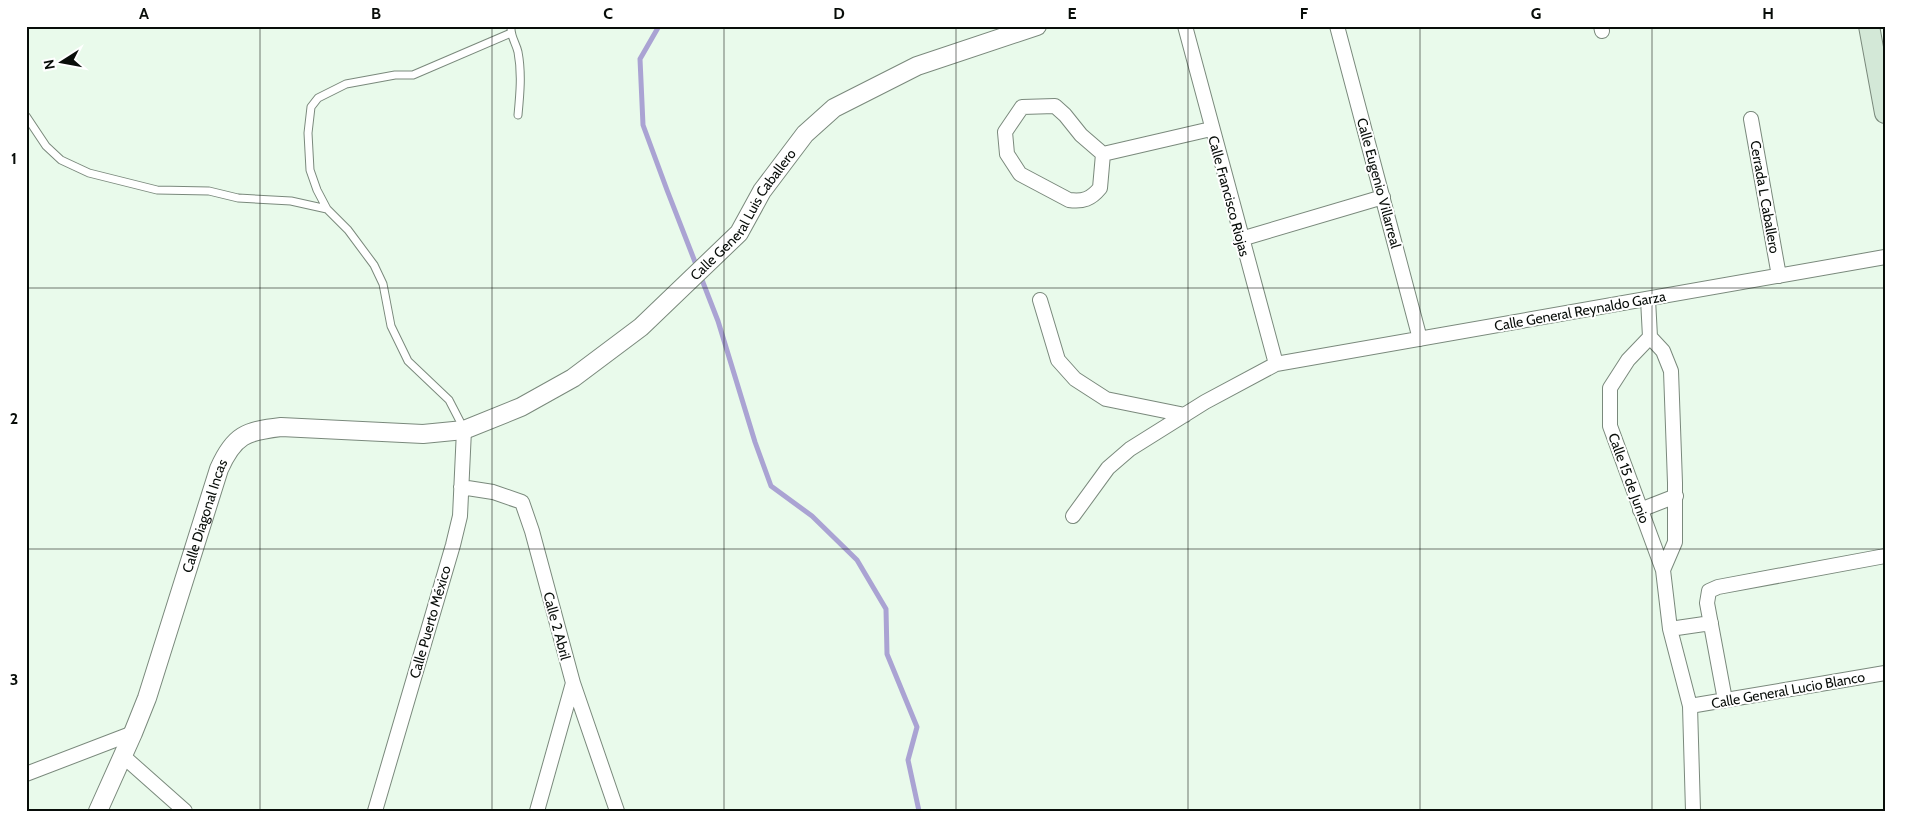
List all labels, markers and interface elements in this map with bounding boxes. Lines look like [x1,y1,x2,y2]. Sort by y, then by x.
text: A [139,4,149,23]
text: B [371,4,381,23]
text: C [603,4,613,23]
text: D [833,4,845,23]
text: E [1067,4,1077,23]
text: F [1300,4,1309,23]
text: G [1531,4,1541,23]
text: H [1762,4,1774,23]
north arrow [38,38,88,88]
text: N [39,58,59,71]
street label: Calle Eugenio Villarreal [1353,116,1405,251]
street label: Calle Francisco Riojas [1204,134,1254,259]
street label: Cerrada L Caballero [1746,139,1784,255]
street label: Calle General Luis Caballero [686,145,800,284]
text: 1 [11,149,17,168]
street label: Calle General Reynaldo Garza [1493,287,1667,335]
text: 2 [10,409,18,428]
street label: Calle 15 de Junio [1604,430,1654,526]
street label: Calle Diagonal Incas [178,456,231,575]
street label: Calle Puerto México [405,563,455,680]
street label: Calle 2 Abril [539,590,575,663]
street label: Calle General Lucio Blanco [1710,668,1867,712]
text: 3 [10,670,18,689]

